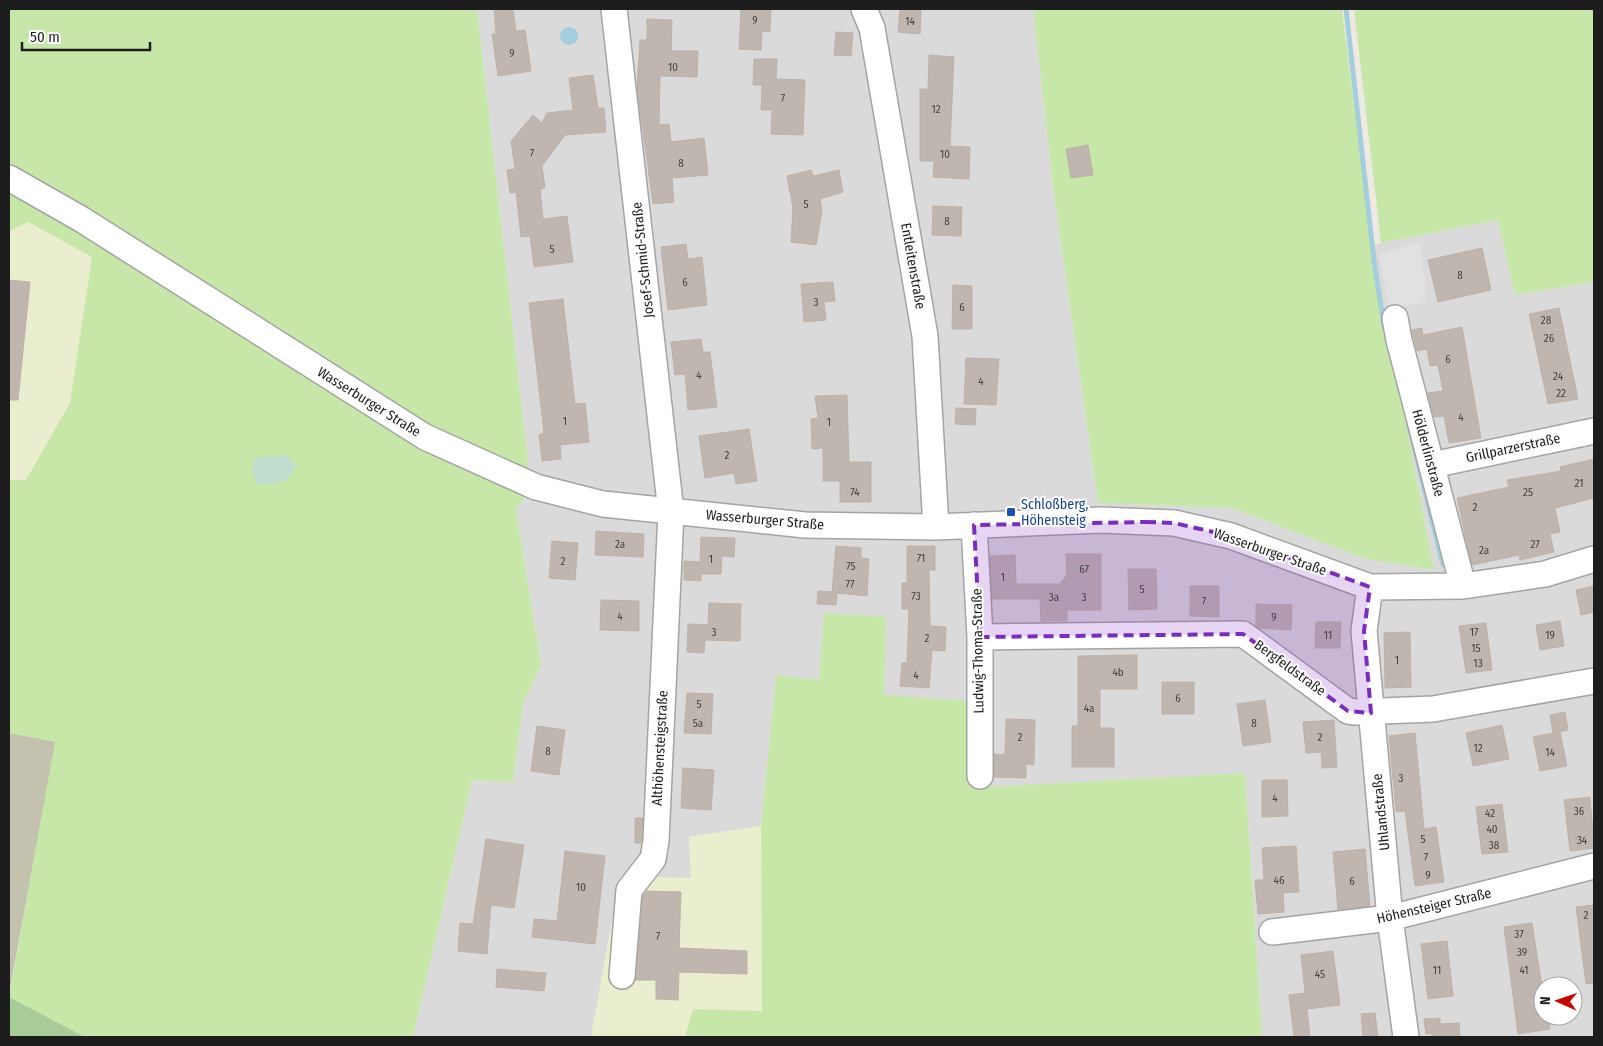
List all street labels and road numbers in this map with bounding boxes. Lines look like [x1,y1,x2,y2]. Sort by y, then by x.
street label: Josef-Schmid-Straße [628,201,658,319]
street label: Entleitenstraße [897,222,929,311]
street label: Wasserburger Straße [314,363,424,441]
street label: Hölderlinstraße [1408,407,1448,499]
street label: Grillparzerstraße [1464,430,1562,466]
street label: Wasserburger Straße [705,506,825,534]
street label: Wasserburger Straße [1211,525,1329,579]
street label: Ludwig-Thoma-Straße [968,588,988,714]
street label: Bergfeldstraße [1251,636,1329,700]
street label: Althöhensteigstraße [648,690,672,806]
street label: Uhlandstraße [1369,773,1393,851]
street label: Höhensteiger Straße [1375,885,1493,927]

